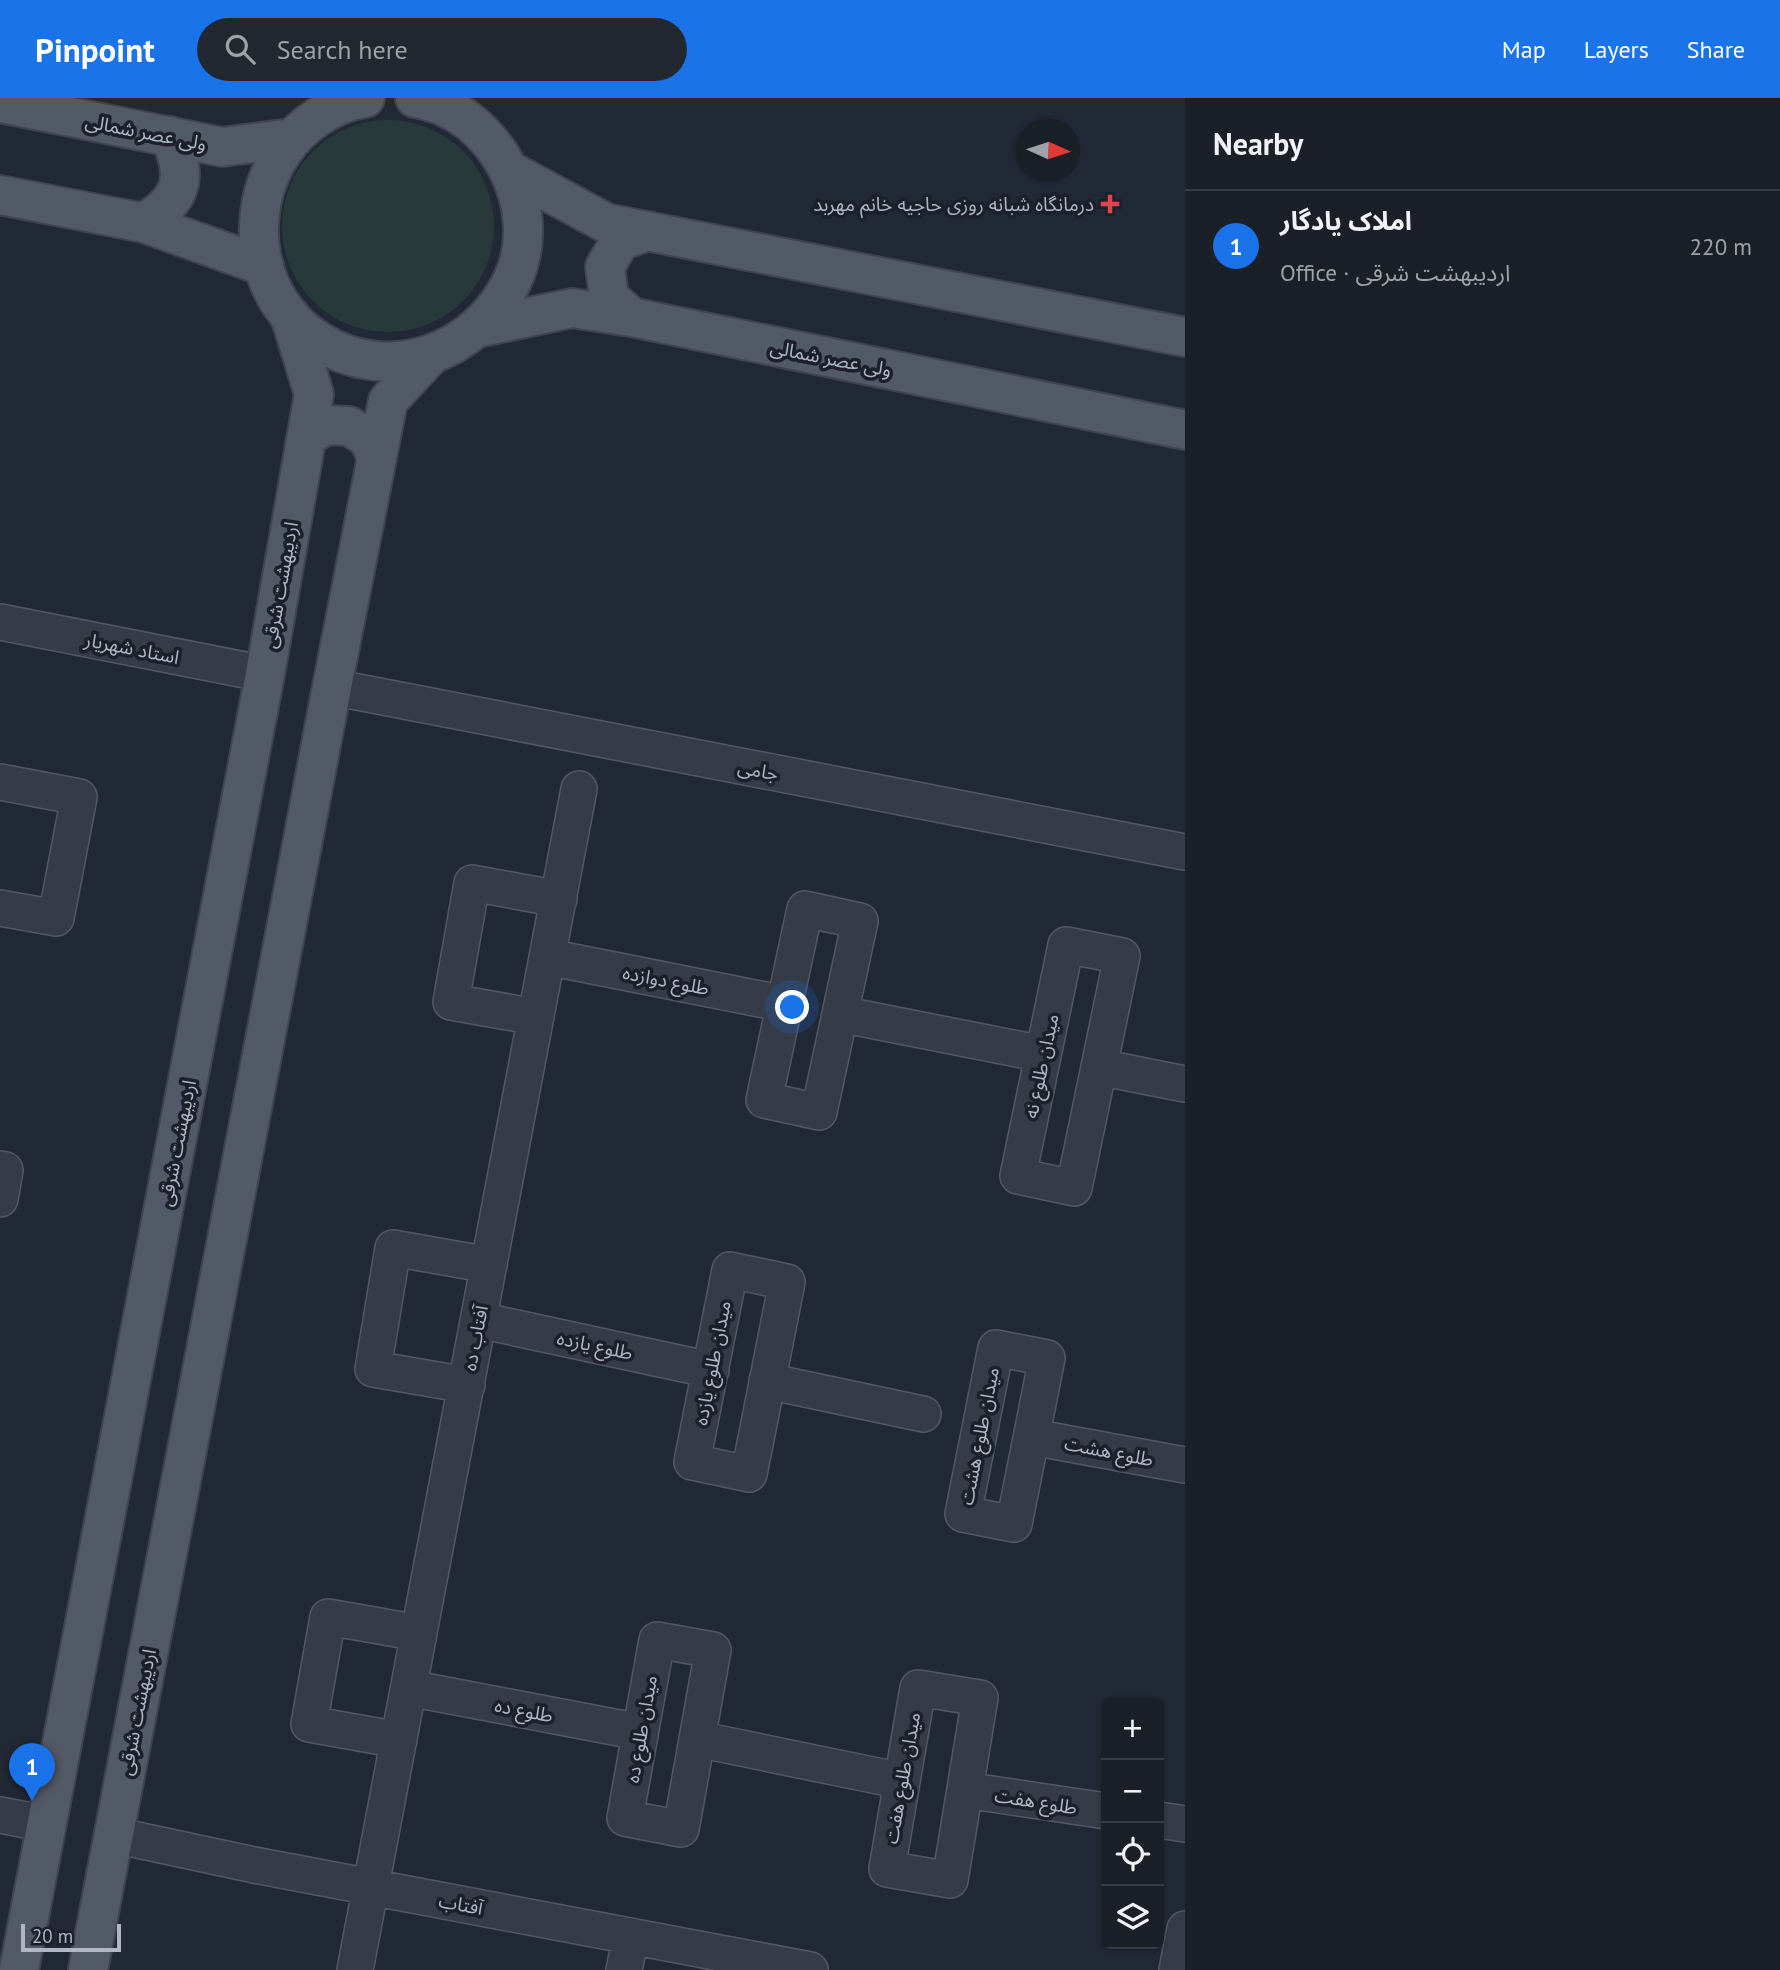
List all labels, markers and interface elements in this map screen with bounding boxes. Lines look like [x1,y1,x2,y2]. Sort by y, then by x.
search box [197,18,687,81]
text: Pinpoint [35,28,155,71]
icon: search [221,30,259,68]
text: Search here [277,33,408,66]
text: Map [1502,34,1546,65]
text: Layers [1584,34,1649,65]
text: Share [1687,34,1745,65]
street label: ولی عصر شمالی [83,108,209,156]
north arrow [1017,119,1080,182]
text: Nearby [1213,124,1303,163]
place label: درمانگاه شبانه‌ روزی حاجیه‌ خانم مهربد [813,192,1094,219]
marker: درمانگاه شبانه‌ روزی حاجیه‌ خانم مهربد [1100,194,1120,214]
text: املاک یادگار [1280,204,1412,237]
text: 1 [1229,232,1243,261]
text: 220 m [1690,232,1752,261]
text: Office · اردیبهشت شرقی [1280,258,1511,287]
street label: ولی عصر شمالی [768,334,894,382]
street label: اردیبهشت شرقی [257,520,303,650]
street label: استاد شهریار [82,627,181,669]
street label: جامی [736,754,780,786]
street label: طلوع دوازده [620,960,711,1002]
your location [775,990,809,1024]
street label: میدان طلوع نه [1018,1011,1066,1121]
street label: اردیبهشت شرقی [153,1078,201,1208]
street label: میدان طلوع یازده [688,1299,738,1428]
street label: آفتاب ده [457,1302,493,1373]
street label: طلوع یازده [555,1325,635,1367]
street label: میدان طلوع هشت [954,1365,1006,1507]
street label: طلوع هشت [1062,1431,1156,1473]
street label: اردیبهشت شرقی [113,1647,161,1777]
street label: میدان طلوع ده [620,1673,664,1785]
street label: طلوع ده [492,1693,555,1729]
map controls [1101,1697,1164,1949]
button: + [1101,1697,1164,1760]
street label: میدان طلوع هفت [879,1710,927,1846]
pin: 1 [9,1743,55,1801]
button: − [1101,1760,1164,1823]
street label: طلوع هفت [993,1783,1079,1821]
button: locate [1101,1823,1164,1886]
button: layers [1101,1886,1164,1949]
street label: آفتاب [437,1888,487,1920]
scale bar [21,1921,121,1953]
text: 20 m [32,1924,73,1948]

